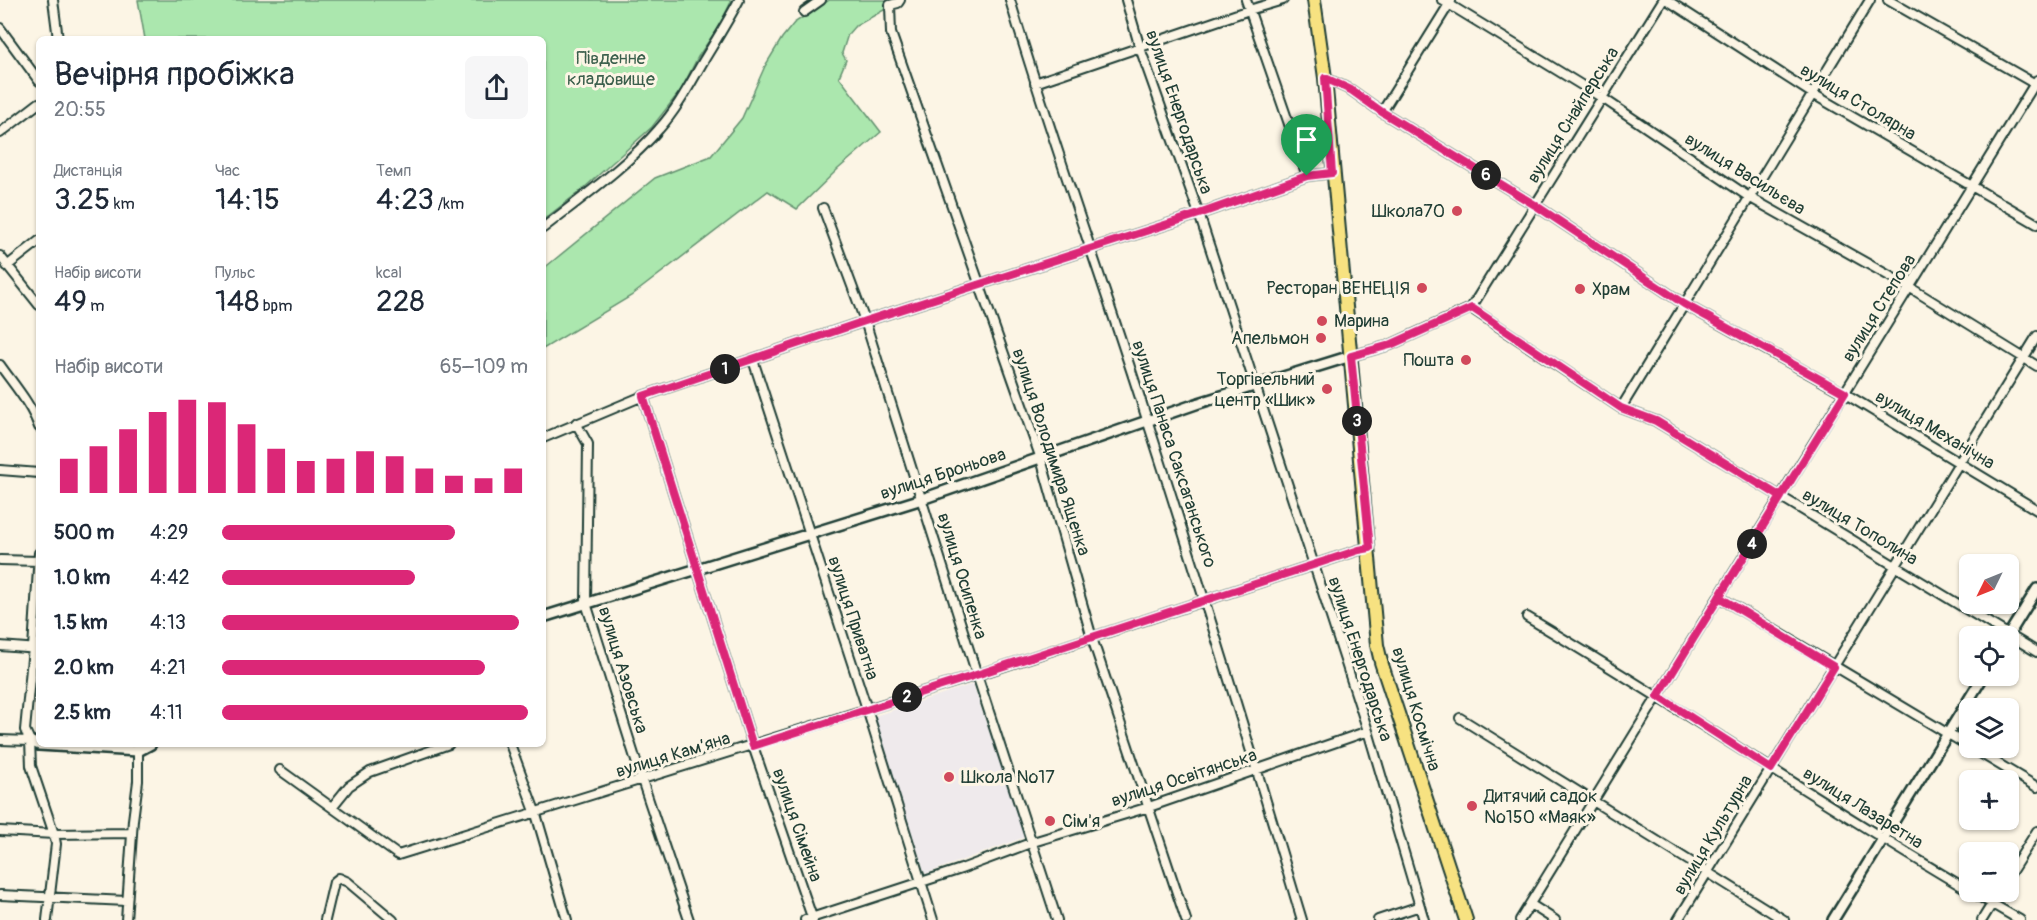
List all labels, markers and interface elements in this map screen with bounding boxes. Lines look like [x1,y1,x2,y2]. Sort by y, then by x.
street label: вулиця Енергодарська [1140,27,1218,197]
street label: вулиця Снайперська [1522,43,1624,187]
park label: Південне кладовище [567,47,655,91]
text: Вечірня пробіжка [54,54,295,95]
button: share [465,56,528,119]
street label: вулиця Столярна [1796,58,1920,146]
text: 20:55 [54,97,106,122]
pin [1281,114,1332,176]
icon: arrive [1290,123,1323,156]
street label: вулиця Васильєва [1680,128,1810,220]
pin: 6 [1471,160,1501,190]
text: Дистанція [54,161,122,181]
text: Час [215,161,240,181]
text: Темп [376,161,411,181]
text: 6 [1481,165,1491,185]
text: 3.25 [54,181,110,218]
text: 14:15 [215,181,280,218]
text: 4:23 [376,181,434,218]
text: km [110,194,135,214]
text: /km [434,194,464,214]
place label: Школа70 [1372,200,1445,223]
marker: Школа70 [1450,204,1464,218]
street label: вулиця Степова [1837,250,1921,366]
text: Набір висоти [54,263,141,283]
text: Пульс [215,263,255,283]
text: kcal [376,263,402,283]
place label: Ресторан ВЕНЕЦІЯ [1266,277,1410,300]
place label: Храм [1592,278,1630,301]
marker: Ресторан ВЕНЕЦІЯ [1415,281,1429,295]
marker: Храм [1573,282,1587,296]
text: 49 [54,283,87,320]
text: 148 [215,283,259,320]
text: 228 [376,283,425,320]
text: m [87,296,105,316]
text: bpm [259,296,292,316]
place label: Марина [1334,310,1389,333]
marker: Марина [1315,314,1329,328]
place label: Апельмон [1231,327,1309,350]
marker: Апельмон [1314,331,1328,345]
street label: вулиця Панаса Саксаганського [1126,337,1222,571]
street label: вулиця Володимира Ященка [1007,345,1095,559]
place label: Пошта [1403,349,1454,372]
marker: Пошта [1459,353,1473,367]
text: Набір висоти [54,354,163,379]
text: 65–109 m [440,354,528,379]
pin: 1 [710,354,740,384]
text: 1 [722,359,728,379]
place label: Торгівельний центр «Шик» [1214,368,1315,412]
marker: Торгівельний центр «Шик» [1320,382,1334,396]
street label: вулиця Механічна [1871,385,1999,475]
pin: 3 [1342,406,1372,436]
text: 3 [1353,411,1361,431]
street label: вулиця Броньова [877,443,1009,505]
street label: вулиця Тополина [1798,483,1922,571]
street label: вулиця Осипенка [932,510,992,642]
text: 500 m [54,520,114,545]
text: 4:29 [150,520,188,545]
pin: 4 [1737,529,1767,559]
text: 4 [1747,534,1757,554]
street label: вулиця Приватна [822,553,884,683]
north arrow [1959,554,2019,614]
map controls [1959,554,2019,902]
text: 1.0 km [54,565,110,590]
text: 4:42 [150,565,190,590]
street label: вулиця Енергодарська [1322,574,1398,744]
street label: вулиця Азовська [593,604,653,736]
text: 1.5 km [54,610,107,635]
text: 4:13 [150,610,186,635]
button: locate [1959,626,2019,686]
street label: вулиця Космічна [1386,644,1446,774]
text: 2.0 km [54,655,114,680]
text: 4:21 [150,655,186,680]
pin: 2 [892,682,922,712]
text: 2 [903,687,911,707]
button: layers [1959,698,2019,758]
text: 2.5 km [54,700,111,725]
text: 4:11 [150,700,183,725]
street label: вулиця Кам’яна [613,727,733,783]
street label: вулиця Освітянська [1108,744,1260,812]
street label: вулиця Лазаретна [1799,762,1927,854]
street label: вулиця Сімейна [767,765,827,885]
place label: Школа №17 [961,766,1055,789]
marker: Школа №17 [942,770,956,784]
button: + [1959,770,2019,830]
street label: вулиця Культурна [1668,771,1758,899]
place label: Дитячий садок №150 «Маяк» [1483,785,1597,829]
marker: Дитячий садок №150 «Маяк» [1465,799,1479,813]
place label: Сім'я [1062,810,1100,833]
marker: Сім'я [1043,814,1057,828]
button: − [1959,842,2019,902]

